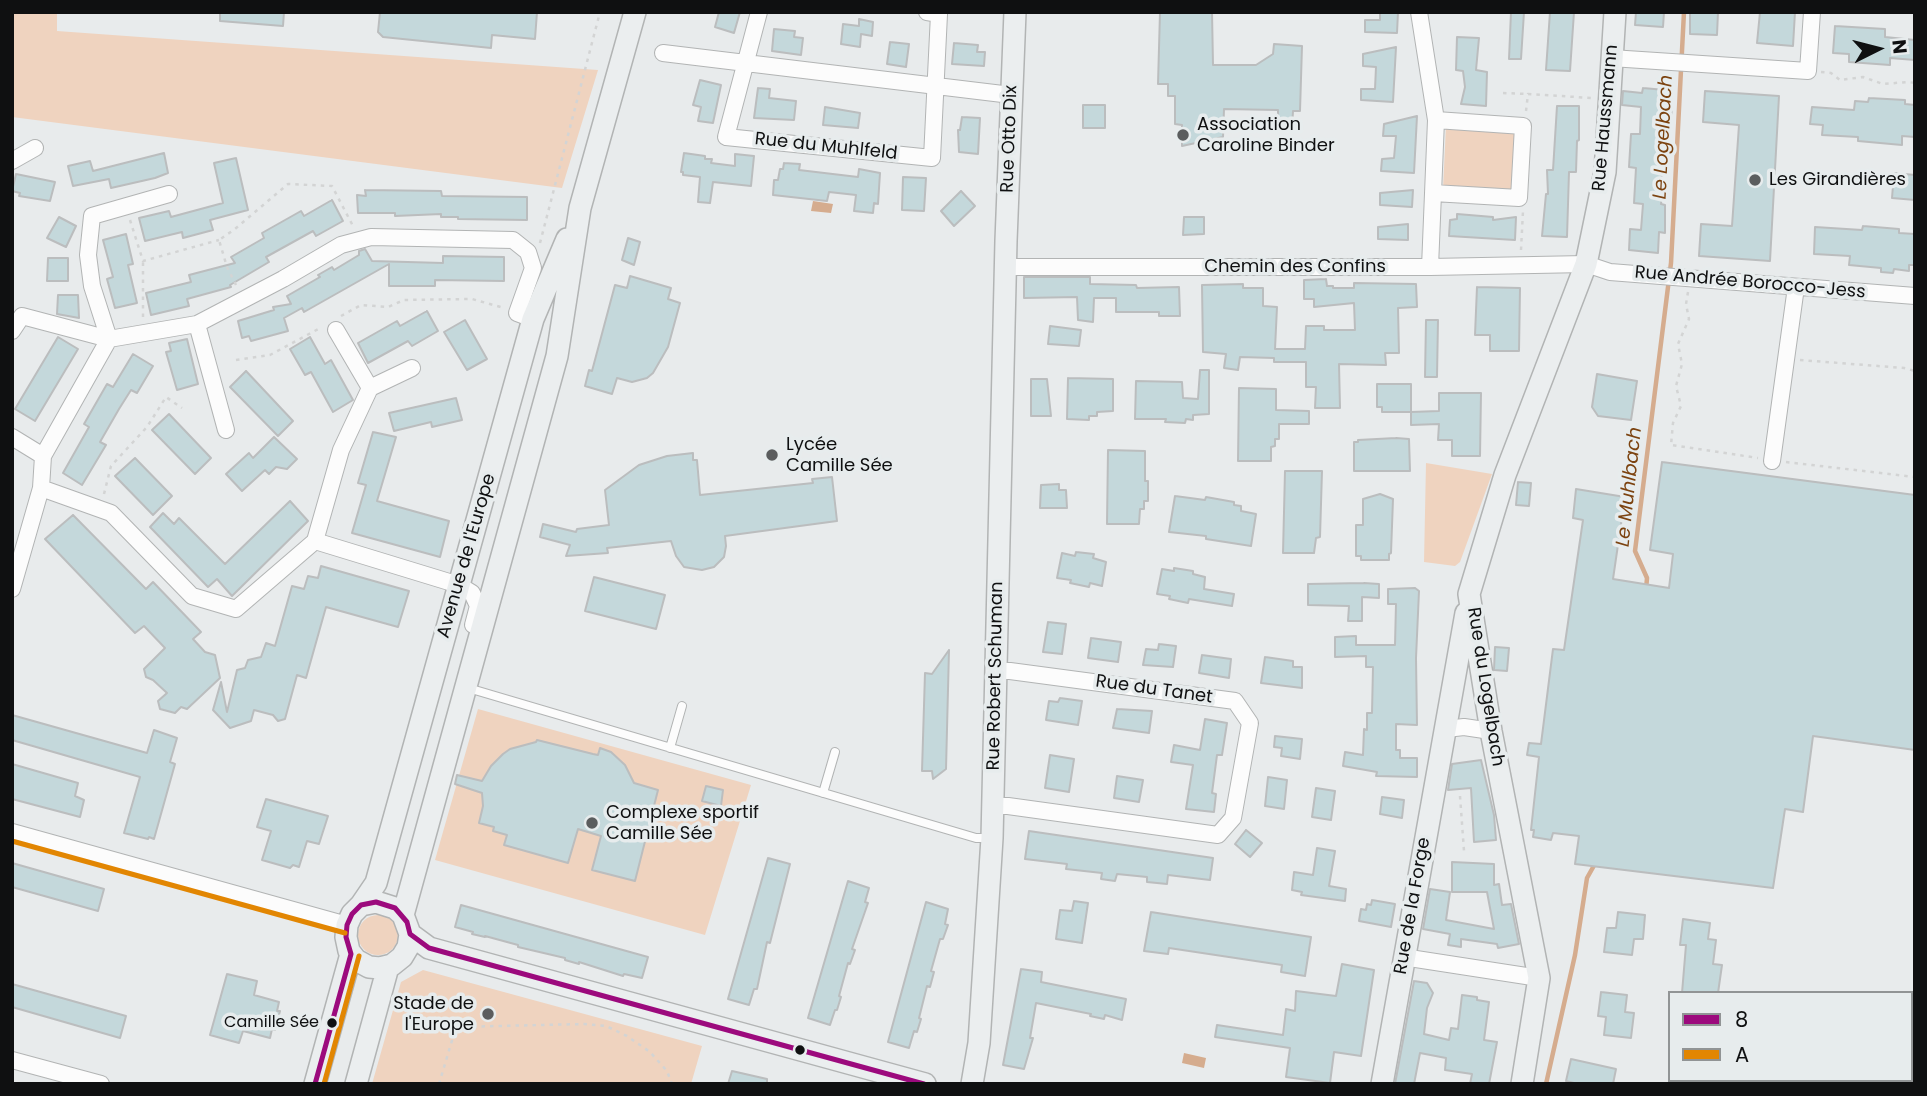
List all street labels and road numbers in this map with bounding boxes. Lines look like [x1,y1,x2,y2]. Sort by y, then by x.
street label: Rue Haussmann [1589,44,1623,192]
street label: Rue Otto Dix [997,85,1023,193]
street label: Rue du Muhlfeld [753,129,899,165]
street label: Chemin des Confins [1204,256,1386,278]
street label: Rue Andrée Borocco-Jess [1634,262,1866,304]
street label: Avenue de l'Europe [433,471,501,641]
street label: Rue Robert Schuman [984,581,1008,771]
street label: Rue du Logelbach [1462,606,1508,768]
street label: Rue du Tanet [1094,671,1214,709]
street label: Rue de la Forge [1390,836,1436,976]

